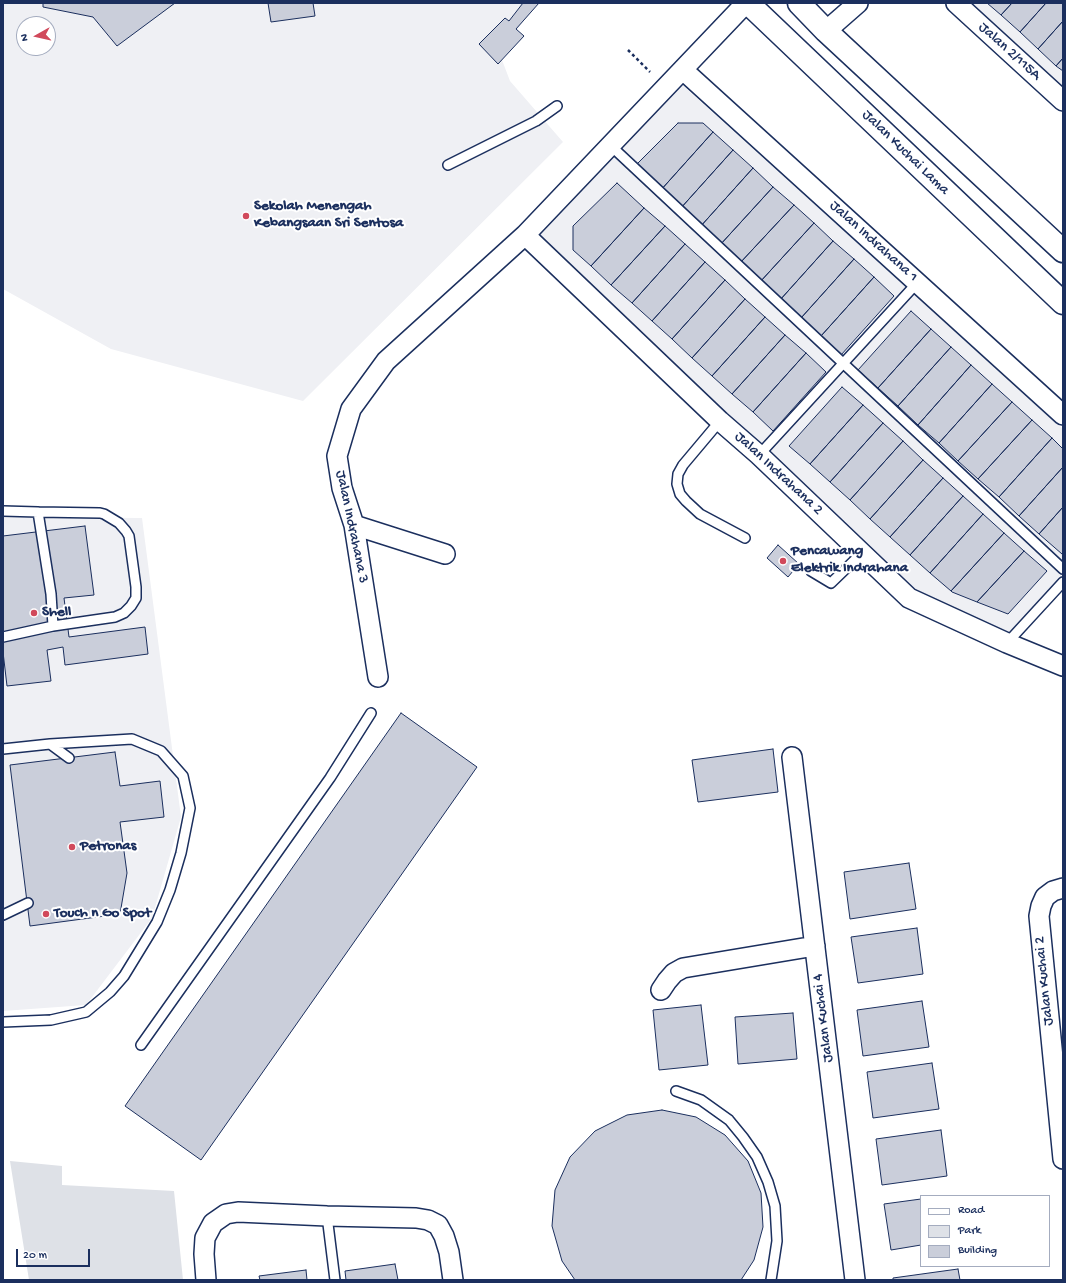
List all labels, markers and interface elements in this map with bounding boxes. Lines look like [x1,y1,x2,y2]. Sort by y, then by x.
north arrow [16,16,56,56]
street label: Jalan 2/115A [974,19,1044,85]
text: N [19,33,32,42]
street label: Jalan Kuchai Lama [857,107,953,199]
street label: Jalan Indrahana 1 [825,197,921,287]
place label: Sekolah Menengah Kebangsaan Sri Sentosa [254,198,403,233]
marker: Sekolah Menengah Kebangsaan Sri Sentosa [241,211,251,221]
street label: Jalan Indrahana 2 [730,428,826,520]
street label: Jalan Indrahana 3 [330,469,372,585]
place label: Pencawang Elektrik Indrahana [791,543,908,578]
marker: Pencawang Elektrik Indrahana [778,556,788,566]
place label: Shell [42,604,71,622]
marker: Shell [29,608,39,618]
place label: Petronas [80,838,136,856]
marker: Petronas [67,842,77,852]
place label: Touch n Go Spot [54,905,151,923]
marker: Touch n Go Spot [41,909,51,919]
street label: Jalan Kuchai 2 [1031,936,1059,1026]
street label: Jalan Kuchai 4 [810,973,838,1063]
legend [920,1195,1050,1267]
text: Road [958,1204,984,1218]
text: Park [958,1224,981,1238]
scale bar [18,1241,92,1267]
text: Building [958,1244,997,1258]
text: 20 m [23,1249,47,1263]

